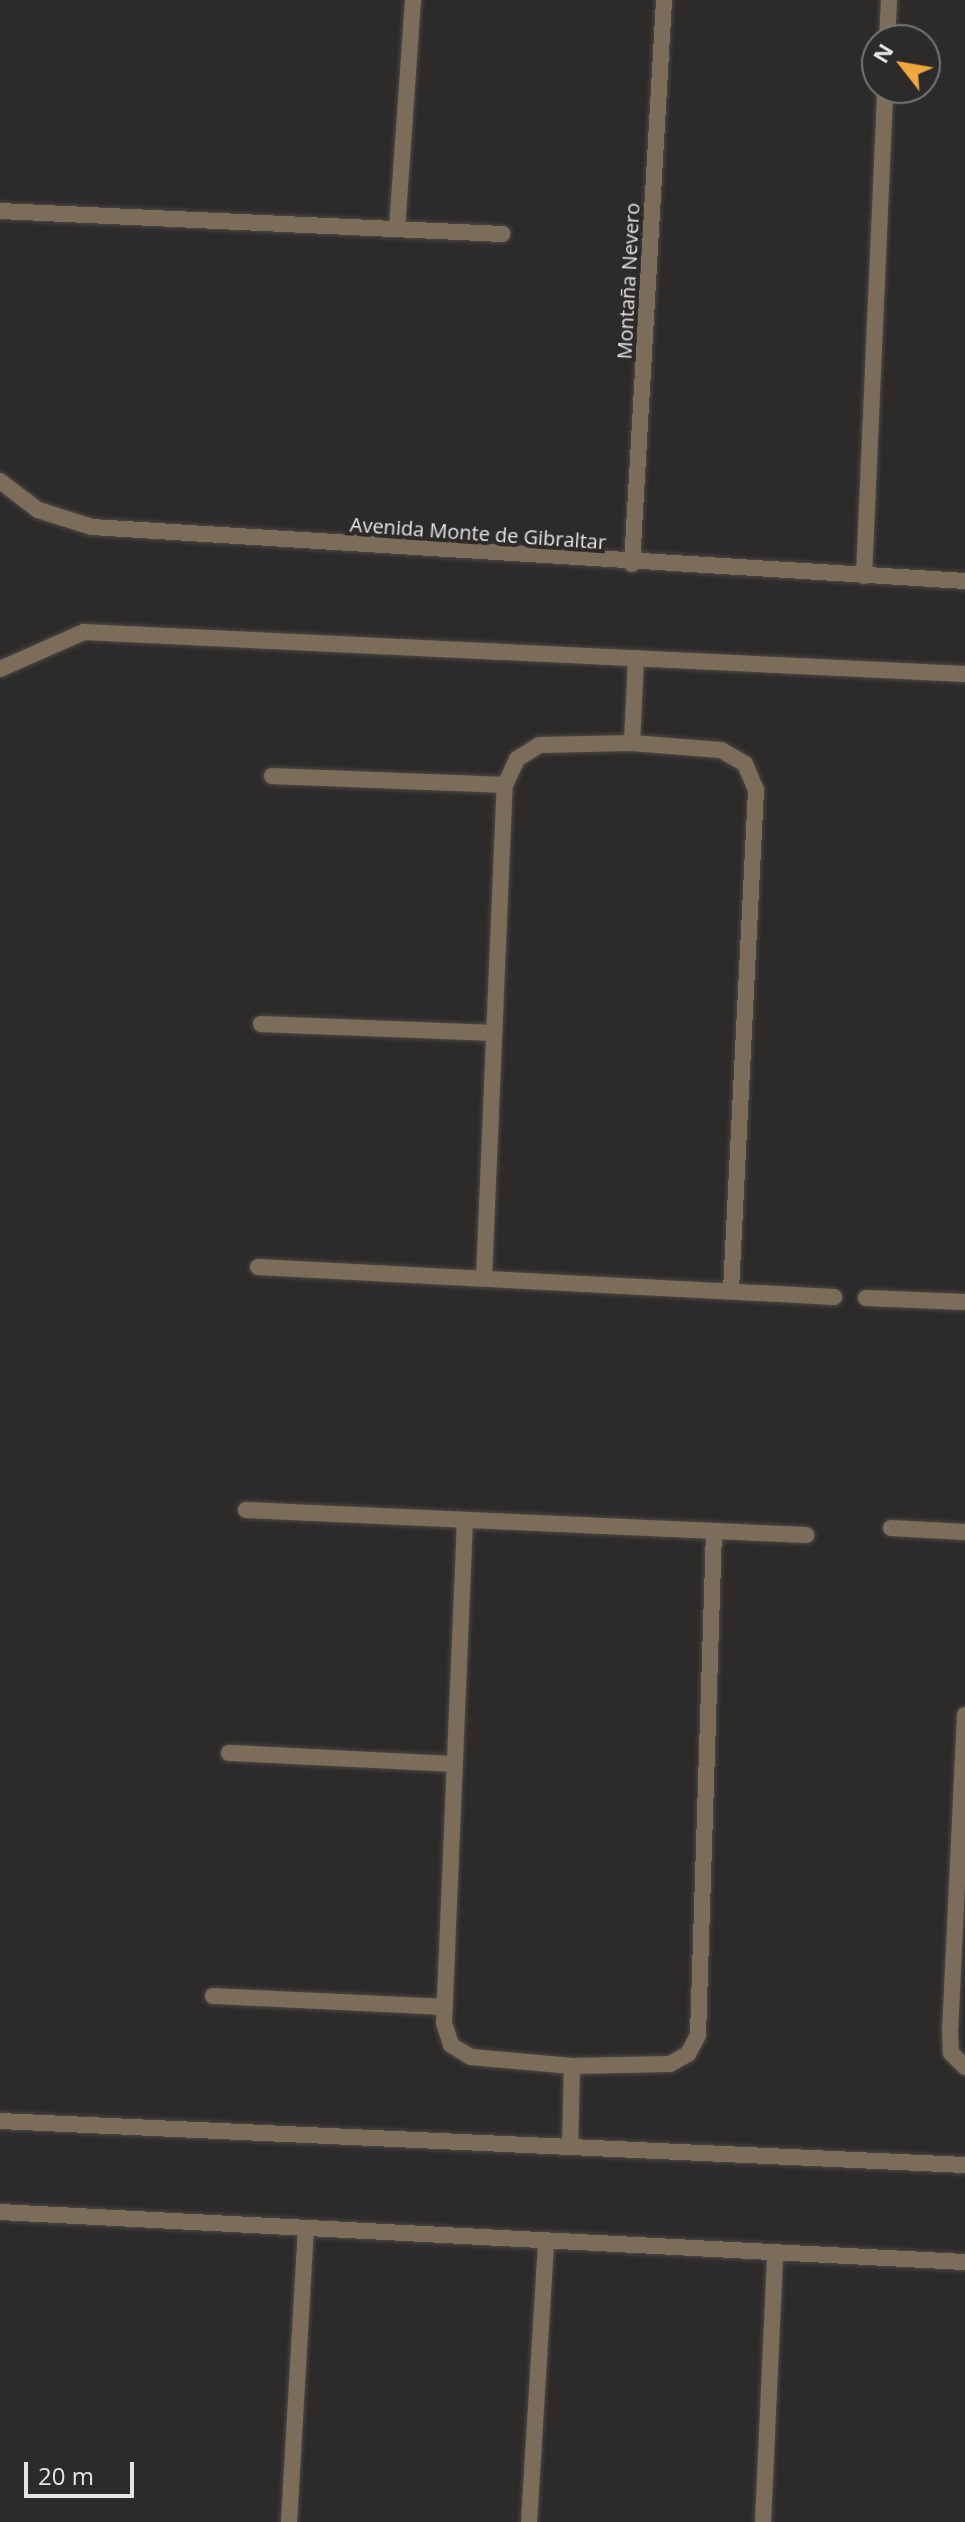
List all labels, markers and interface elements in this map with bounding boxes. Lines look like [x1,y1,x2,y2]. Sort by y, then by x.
north arrow [861,24,941,104]
text: N [865,37,900,68]
street label: Montaña Nevero [612,202,644,360]
street label: Avenida Monte de Gibraltar [349,512,607,554]
scale bar [28,2446,138,2496]
text: 20 m [38,2459,94,2492]

